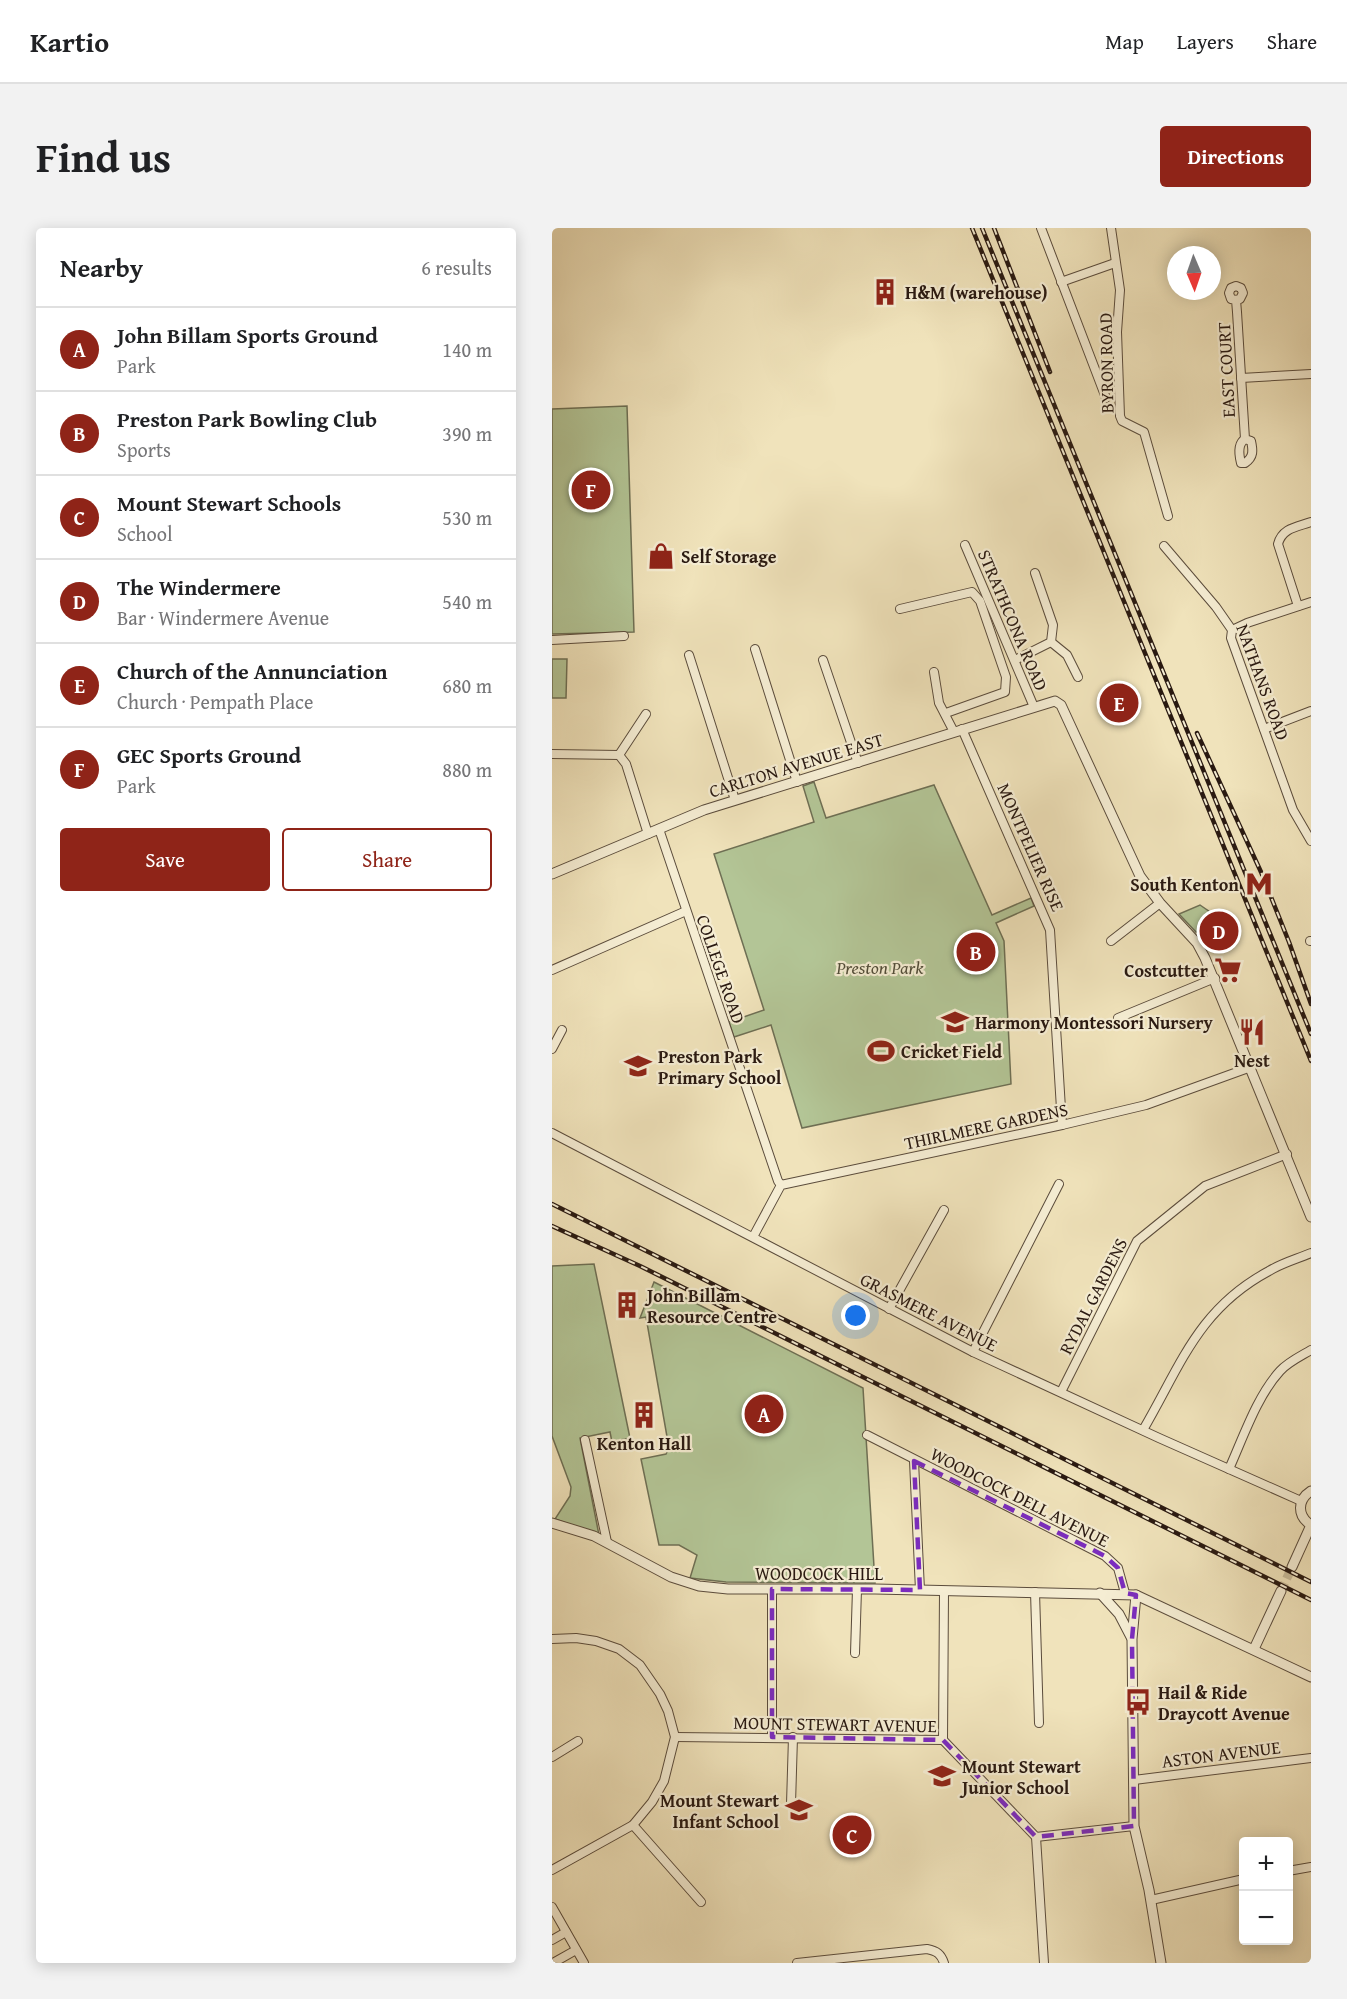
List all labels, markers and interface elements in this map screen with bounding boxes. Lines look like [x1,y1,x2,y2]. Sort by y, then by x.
text: Kartio [30,21,109,62]
text: Map [1105,26,1144,57]
text: Layers [1177,26,1234,57]
text: Share [1267,26,1317,57]
text: Find us [36,126,171,187]
button: Directions [1160,126,1311,187]
north arrow [1167,246,1221,300]
text: Nearby [60,248,143,287]
text: 6 results [421,253,492,282]
building icon: H&M (warehouse) [870,277,900,307]
place label: H&M (warehouse) [905,279,1048,306]
street label: BYRON ROAD [1092,312,1120,414]
text: John Billam Sports Ground [117,319,378,351]
street label: EAST COURT [1210,322,1242,418]
text: A [73,335,86,364]
text: 140 m [442,335,492,364]
text: Park [117,351,156,380]
text: Preston Park Bowling Club [117,403,377,435]
text: B [73,419,86,448]
text: 390 m [442,419,492,448]
text: Sports [117,435,171,464]
pin: F [572,468,610,512]
text: Mount Stewart Schools [117,487,341,519]
text: C [74,503,85,532]
text: 530 m [442,503,492,532]
text: School [117,519,173,548]
shop icon: Self Storage [646,541,676,571]
place label: Self Storage [681,543,777,570]
street label: STRATHCONA ROAD [971,545,1055,695]
text: The Windermere [117,571,281,603]
text: D [73,587,86,616]
text: 540 m [442,587,492,616]
text: Bar · Windermere Avenue [117,603,329,632]
street label: NATHANS ROAD [1229,620,1297,744]
text: Church of the Annunciation [117,655,388,687]
text: E [74,671,85,700]
text: 680 m [442,671,492,700]
pin: E [1100,680,1138,726]
text: Church · Pempath Place [117,687,313,716]
street label: CARLTON AVENUE EAST [706,726,886,804]
text: GEC Sports Ground [117,739,301,771]
text: F [74,755,85,784]
text: 880 m [442,755,492,784]
text: Park [117,771,156,800]
street label: MONTPELIER RISE [991,779,1071,915]
button: Save [60,828,270,891]
button: Share [282,828,492,891]
metro station icon: South Kenton [1244,869,1274,899]
place label: South Kenton [1130,871,1239,898]
pin: D [1200,908,1238,954]
street label: COLLEGE ROAD [690,911,752,1027]
pin: B [956,930,996,974]
park label: Preston Park [836,954,924,981]
supermarket icon: Costcutter [1213,955,1243,985]
place label: Costcutter [1124,957,1209,984]
school or university icon: Harmony Montessori Nursery [940,1007,970,1037]
place label: Harmony Montessori Nursery [975,1009,1213,1036]
restaurant icon: Nest [1237,1017,1267,1047]
sports icon: Cricket Field [866,1036,896,1066]
place label: Cricket Field [901,1038,1003,1065]
place label: Preston Park Primary School [658,1043,782,1091]
place label: Nest [1234,1047,1270,1074]
school or university icon: Preston Park Primary School [623,1051,653,1081]
street label: THIRLMERE GARDENS [902,1095,1070,1157]
street label: RYDAL GARDENS [1052,1233,1134,1359]
street label: GRASMERE AVENUE [856,1266,1002,1358]
place label: John Billam Resource Centre [644,1282,777,1330]
building icon: John Billam Resource Centre [612,1290,642,1320]
your location [841,1301,870,1330]
pin: A [744,1392,784,1436]
building icon: Kenton Hall [629,1400,659,1430]
place label: Kenton Hall [597,1430,692,1457]
street label: WOODCOCK DELL AVENUE [926,1440,1114,1554]
street label: WOODCOCK HILL [755,1560,883,1587]
place label: Hail & Ride Draycott Avenue [1158,1679,1290,1727]
bus stop icon: Hail & Ride Draycott Avenue [1123,1687,1153,1717]
street label: MOUNT STEWART AVENUE [733,1709,937,1739]
street label: ASTON AVENUE [1160,1733,1282,1775]
place label: Mount Stewart Junior School [959,1753,1081,1801]
school or university icon: Mount Stewart Junior School [927,1761,957,1791]
place label: Mount Stewart Infant School [660,1787,779,1835]
school or university icon: Mount Stewart Infant School [784,1795,814,1825]
pin: C [832,1812,872,1858]
map controls [1239,1837,1293,1945]
button: + [1239,1837,1293,1891]
button: − [1239,1891,1293,1945]

